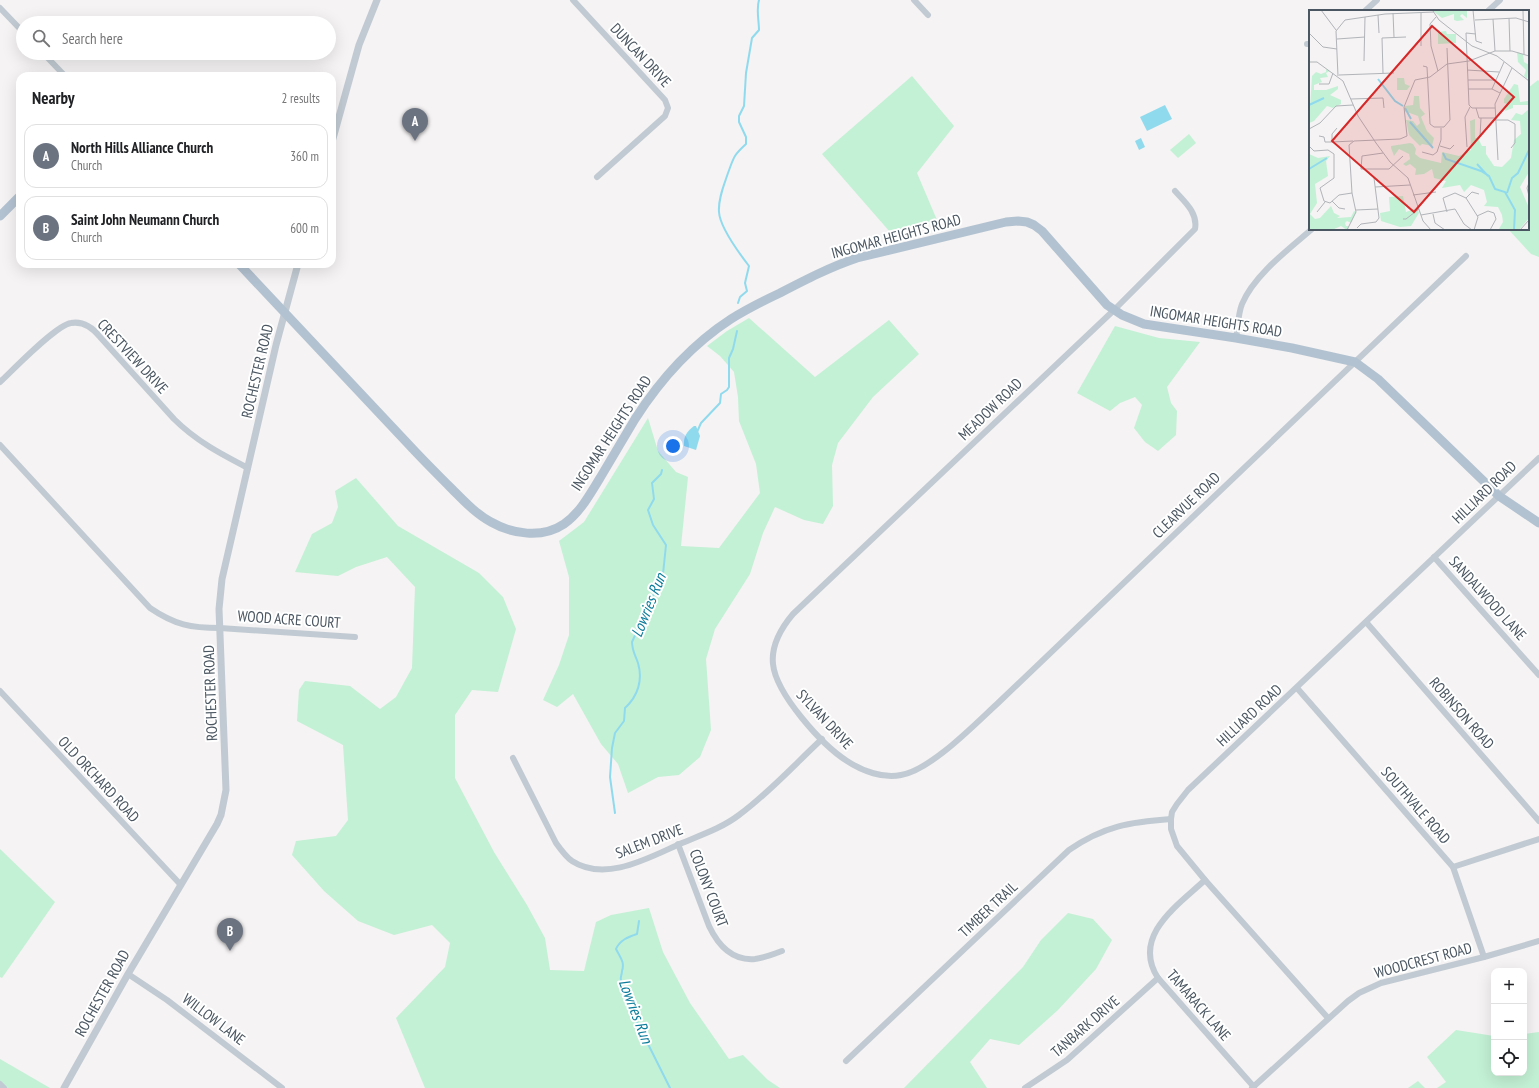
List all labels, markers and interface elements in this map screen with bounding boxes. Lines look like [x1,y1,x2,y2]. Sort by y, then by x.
inset map [1309,10,1529,230]
search box [16,16,336,60]
street label: DUNCAN DRIVE [607,19,675,91]
icon: search [30,27,52,49]
text: Search here [62,29,123,48]
text: Nearby [32,87,75,109]
text: 2 results [281,90,320,107]
pin: A [402,108,428,141]
text: North Hills Alliance Church [71,138,213,157]
text: A [43,148,49,165]
text: 360 m [290,148,319,165]
text: Church [71,157,102,174]
text: Saint John Neumann Church [71,210,219,229]
street label: INGOMAR HEIGHTS ROAD [829,210,963,262]
text: B [43,220,49,237]
text: 600 m [290,220,319,237]
text: Church [71,229,102,246]
street label: INGOMAR HEIGHTS ROAD [1149,301,1284,341]
street label: CRESTVIEW DRIVE [94,315,172,397]
street label: ROCHESTER ROAD [237,322,277,420]
street label: INGOMAR HEIGHTS ROAD [567,372,655,494]
street label: MEADOW ROAD [954,374,1026,444]
your location [663,436,683,456]
street label: HILLIARD ROAD [1448,456,1520,527]
street label: CLEARVUE ROAD [1148,468,1224,542]
street label: SANDALWOOD LANE [1445,552,1531,644]
water label: Lowries Run [626,569,670,640]
street label: WOOD ACRE COURT [237,606,341,632]
street label: ROCHESTER ROAD [199,645,221,741]
street label: ROBINSON ROAD [1426,673,1499,753]
street label: HILLIARD ROAD [1212,680,1286,750]
street label: SYLVAN DRIVE [793,685,857,753]
street label: OLD ORCHARD ROAD [54,732,144,826]
street label: SOUTHVALE ROAD [1377,762,1455,848]
street label: SALEM DRIVE [613,819,685,863]
street label: COLONY COURT [685,846,733,930]
street label: TIMBER TRAIL [955,876,1022,941]
pin: B [217,918,243,951]
street label: WOODCREST ROAD [1372,938,1474,982]
street label: ROCHESTER ROAD [70,946,134,1040]
street label: TAMARACK LANE [1163,965,1235,1045]
map controls [1491,968,1527,1076]
button: + [1491,968,1527,1004]
water label: Lowries Run [615,976,658,1047]
street label: WILLOW LANE [179,989,249,1049]
street label: TANBARK DRIVE [1047,991,1123,1061]
button: − [1491,1004,1527,1040]
button: locate [1491,1040,1527,1076]

